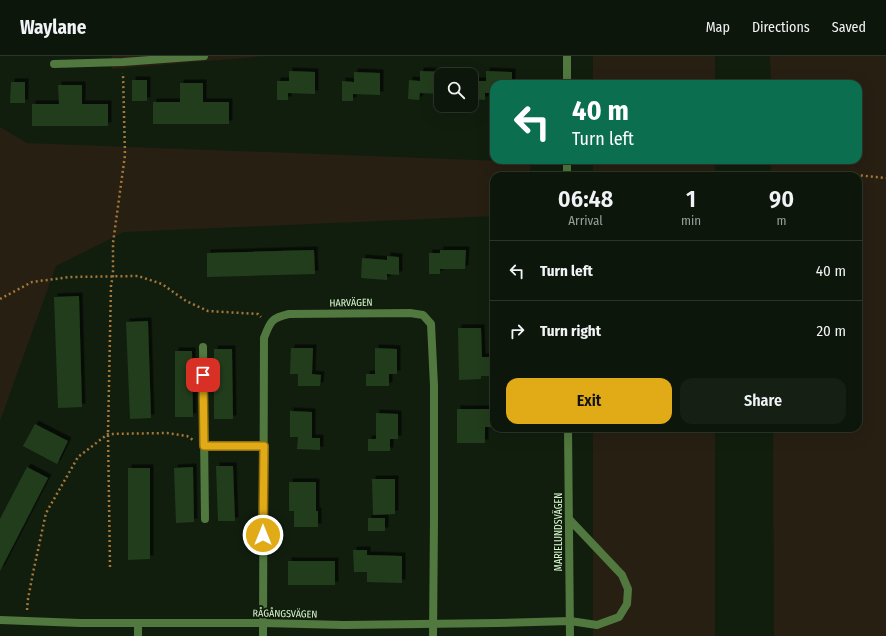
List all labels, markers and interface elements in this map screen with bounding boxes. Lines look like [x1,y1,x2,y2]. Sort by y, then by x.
text: Waylane [20,16,86,39]
text: Map [706,19,730,36]
text: Directions [752,19,810,36]
text: Saved [832,19,866,36]
map controls [434,68,478,112]
button: search [434,68,478,112]
text: 40 m [572,94,629,127]
icon: left [506,96,558,148]
text: Turn left [572,128,634,150]
text: 06:48 [558,185,613,213]
text: 1 [686,185,696,213]
text: 90 [769,185,794,213]
text: Arrival [568,213,603,228]
text: min [681,213,701,228]
text: m [777,213,787,228]
icon: left [506,260,528,282]
text: Turn left [540,262,593,280]
text: 40 m [816,262,846,280]
street label: HARVÄGEN [329,296,373,309]
icon: right [506,320,528,342]
text: Turn right [540,322,601,340]
text: 20 m [817,322,846,340]
pin [186,358,220,392]
icon: arrive [192,364,214,386]
button: Exit [506,378,672,424]
button: Share [680,378,846,424]
street label: MARIELUNDSVÄGEN [552,493,565,571]
position arrow [242,514,284,556]
street label: RÅGÅNGSVÄGEN [253,605,318,621]

